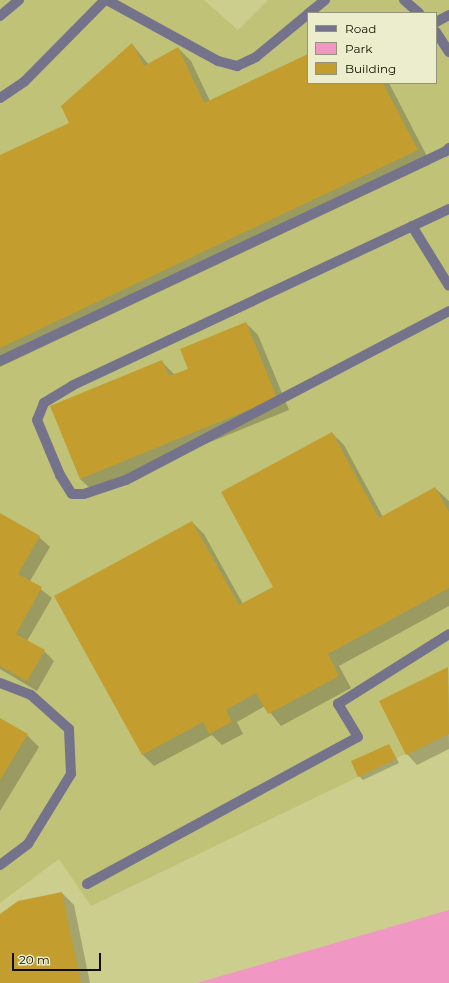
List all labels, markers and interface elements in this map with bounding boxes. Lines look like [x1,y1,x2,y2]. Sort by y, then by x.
legend [307,12,437,84]
text: Road [345,21,376,36]
text: Park [345,41,372,56]
text: Building [345,61,396,76]
scale bar [14,945,103,971]
text: 20 m [19,952,50,967]

